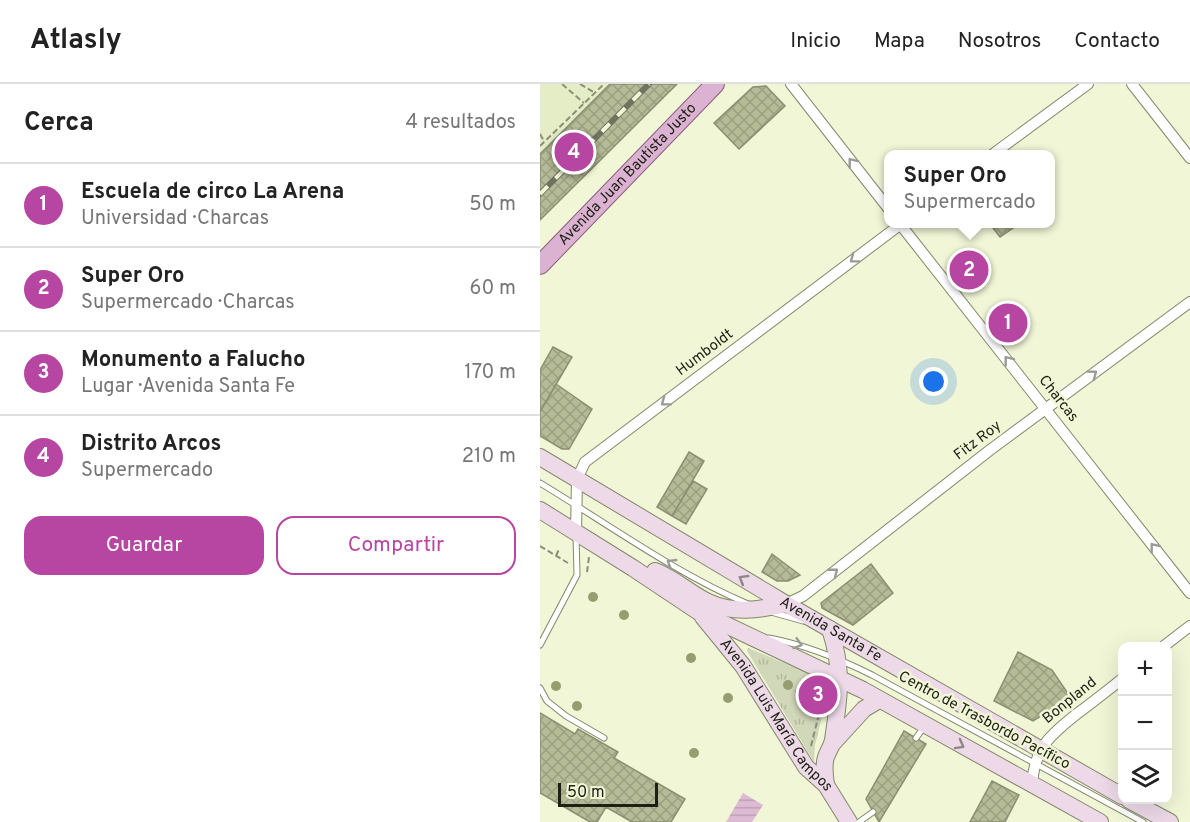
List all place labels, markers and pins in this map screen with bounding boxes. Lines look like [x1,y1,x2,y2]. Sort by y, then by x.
pin: 4 [555,130,594,174]
pin: 2 [950,248,988,292]
pin: 1 [988,300,1028,346]
pin: 3 [798,672,838,718]

